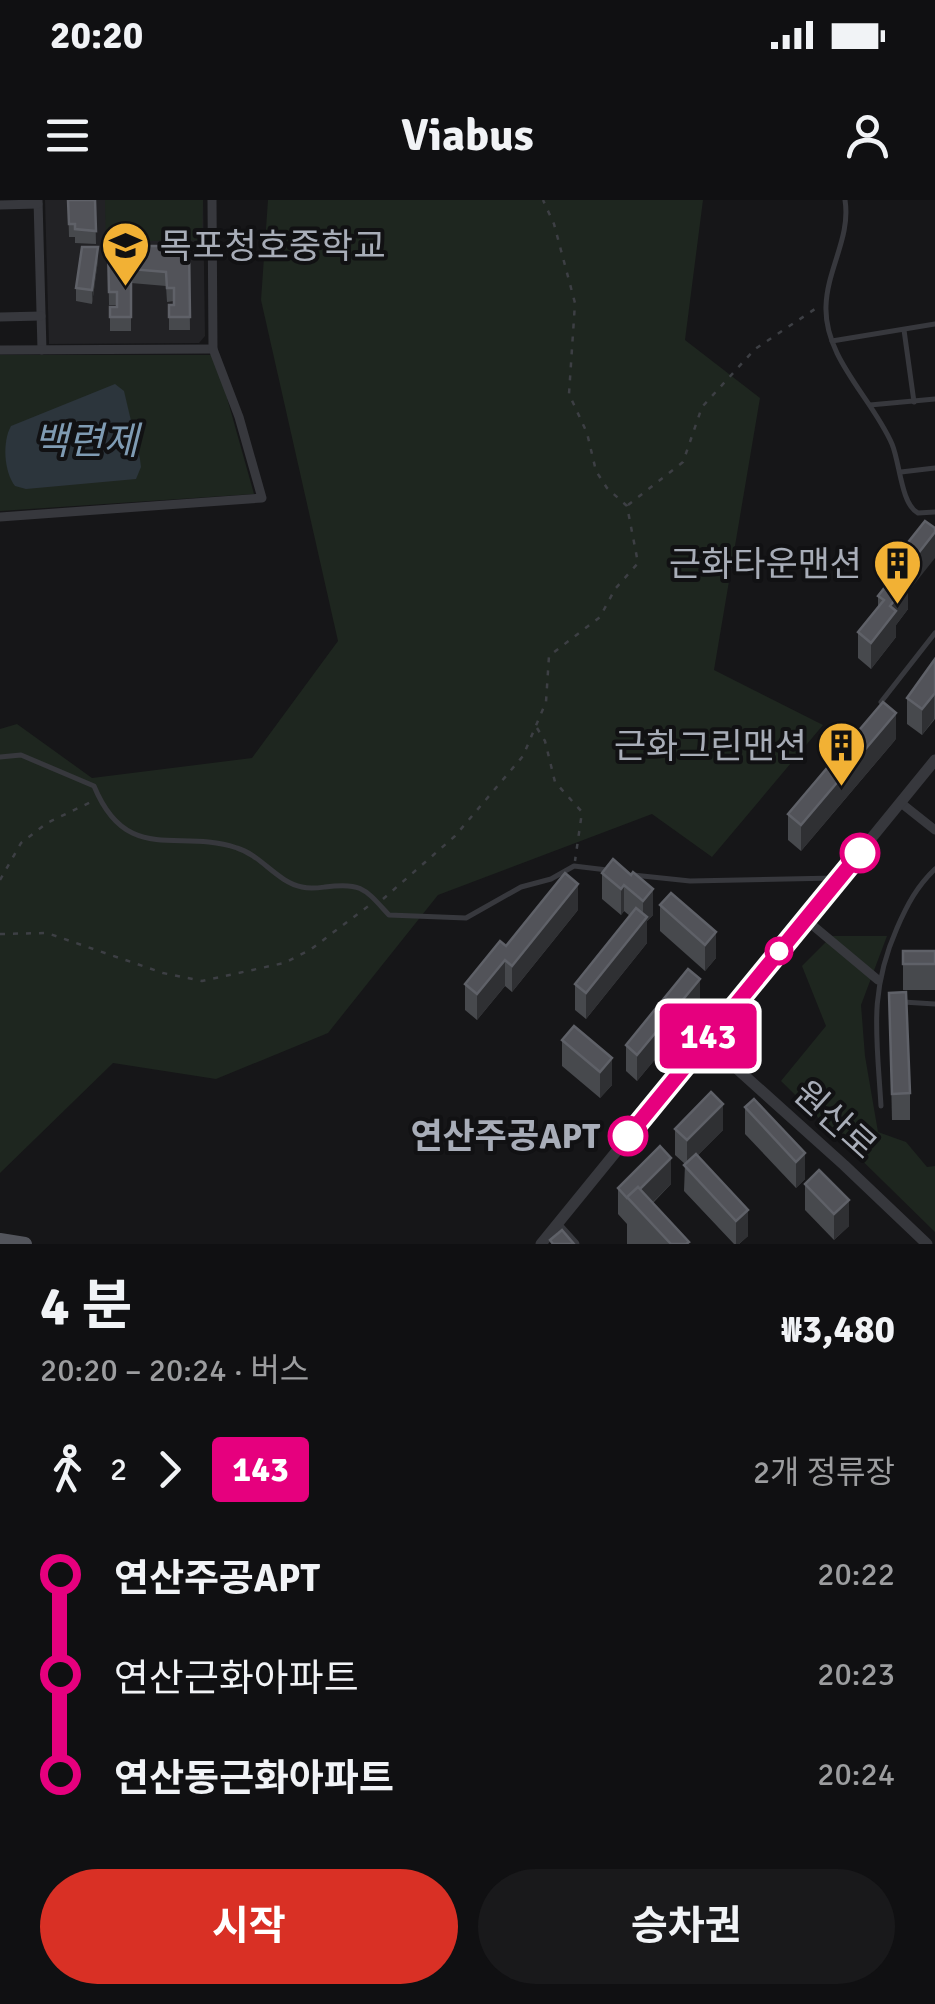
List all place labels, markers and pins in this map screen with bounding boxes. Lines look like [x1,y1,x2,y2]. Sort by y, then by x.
school or university icon: 목포청호중학교 [99,220,151,288]
place label: 목포청호중학교 [160,225,385,268]
building icon: 근화타운맨션 [871,538,923,606]
place label: 근화타운맨션 [669,543,862,586]
building icon: 근화그린맨션 [816,720,868,788]
place label: 근화그린맨션 [614,725,807,768]
unlabelled marker [841,834,879,872]
unlabelled marker [766,938,792,964]
place label: 연산주공APT [410,1115,600,1158]
marker: 연산주공APT [609,1117,647,1155]

